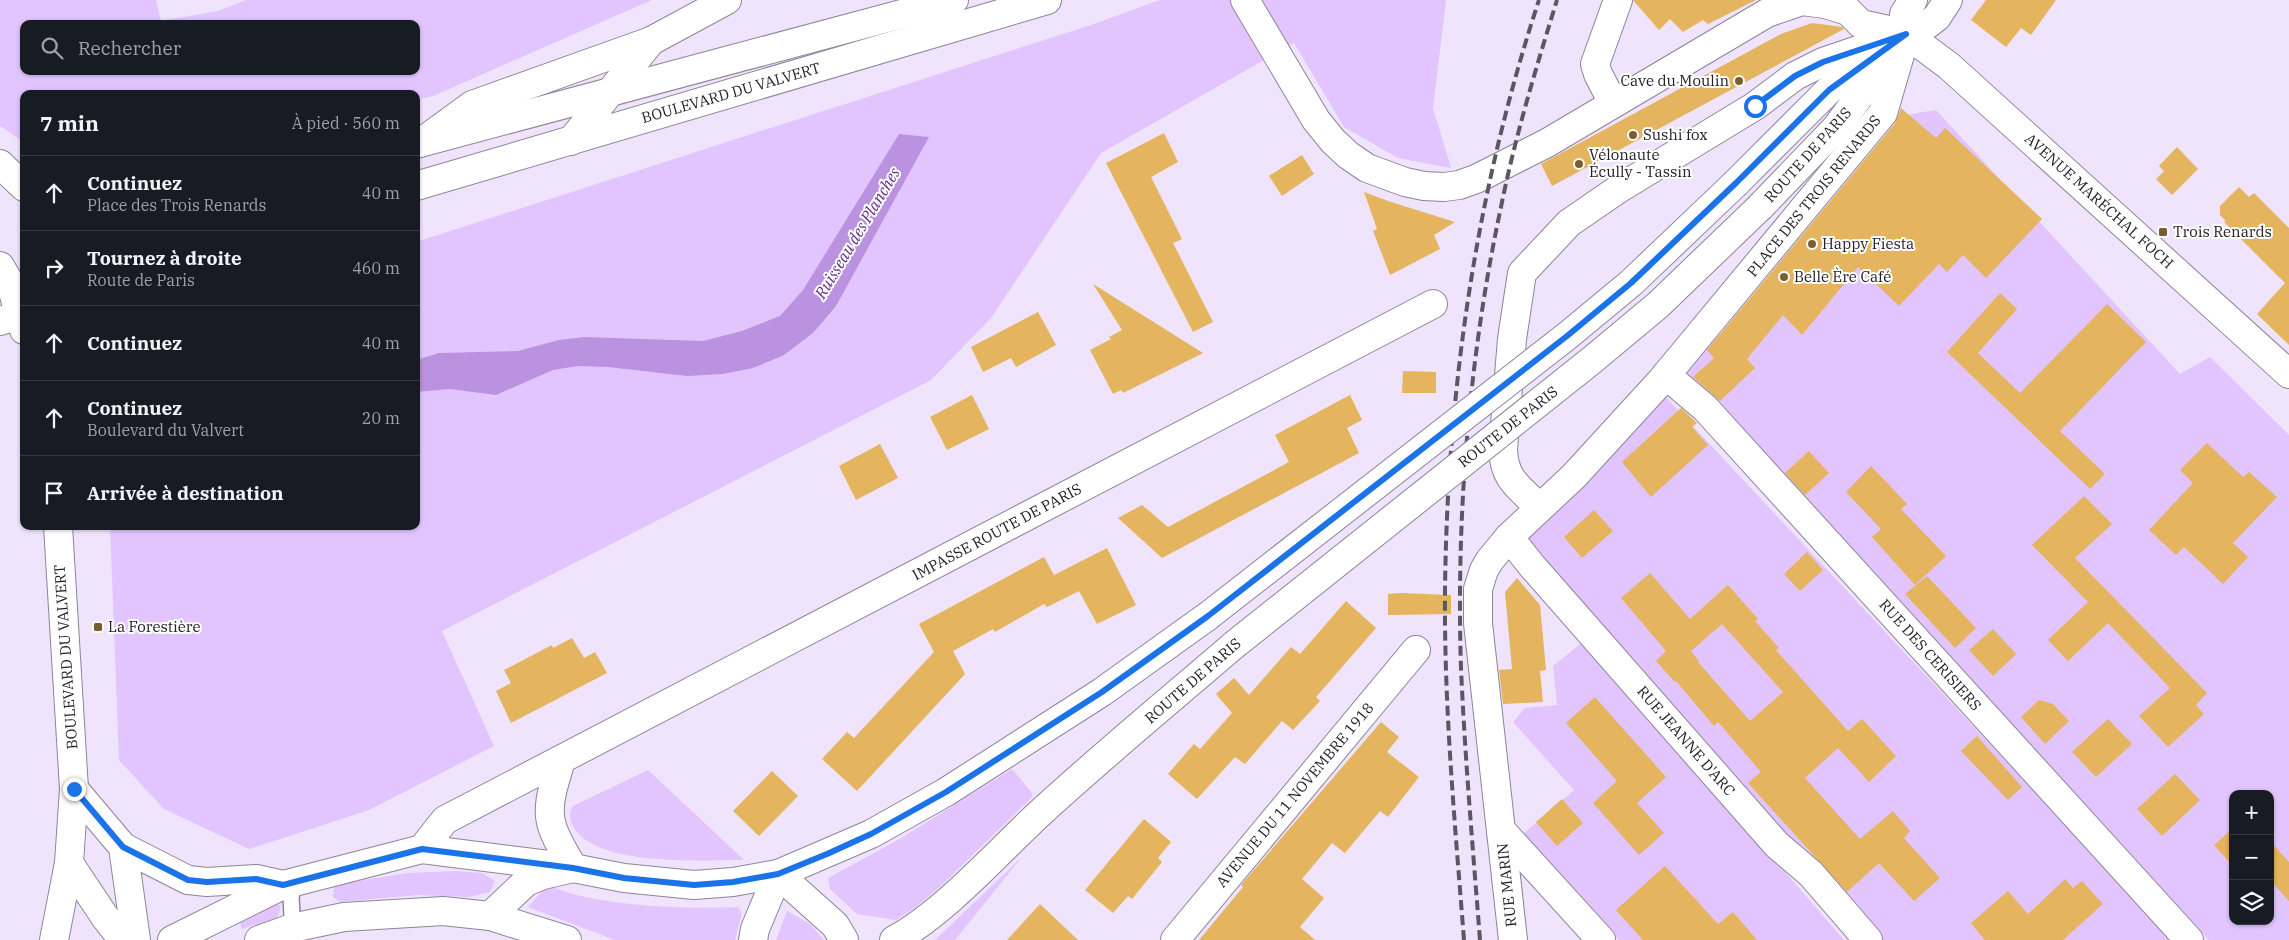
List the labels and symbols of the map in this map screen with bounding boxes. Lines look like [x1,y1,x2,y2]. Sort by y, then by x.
street label: BOULEVARD DU VALVERT [639,58,823,127]
place label: Cave du Moulin [1621,71,1729,90]
marker: Cave du Moulin [1733,75,1745,87]
route start [1744,95,1767,118]
street label: ROUTE DE PARIS [1760,103,1855,206]
street label: PLACE DES TROIS RENARDS [1742,111,1885,280]
place label: Sushi fox [1643,125,1708,144]
marker: Sushi fox [1627,129,1639,141]
street label: AVENUE MARÉCHAL FOCH [2021,129,2178,273]
place label: Vélonaute Écully - Tassin [1589,145,1692,181]
marker: Vélonaute Écully - Tassin [1573,158,1585,170]
water label: Ruisseau des Planches [810,164,904,303]
place label: Trois Renards [2173,222,2272,241]
marker: Trois Renards [2157,226,2169,238]
place label: Happy Fiesta [1822,234,1914,253]
marker: Happy Fiesta [1806,238,1818,250]
place label: Belle Ère Café [1794,267,1891,286]
marker: Belle Ère Café [1778,271,1790,283]
street label: ROUTE DE PARIS [1454,382,1561,471]
street label: IMPASSE ROUTE DE PARIS [909,479,1085,584]
street label: BOULEVARD DU VALVERT [50,564,81,750]
street label: RUE DES CERISIERS [1875,595,1985,714]
place label: La Forestière [108,617,200,636]
marker: La Forestière [92,621,104,633]
street label: ROUTE DE PARIS [1141,634,1245,728]
street label: RUE JEANNE D'ARC [1633,682,1739,800]
street label: AVENUE DU 11 NOVEMBRE 1918 [1212,698,1378,891]
route end [63,778,86,801]
street label: RUE MARIN [1493,842,1520,928]

